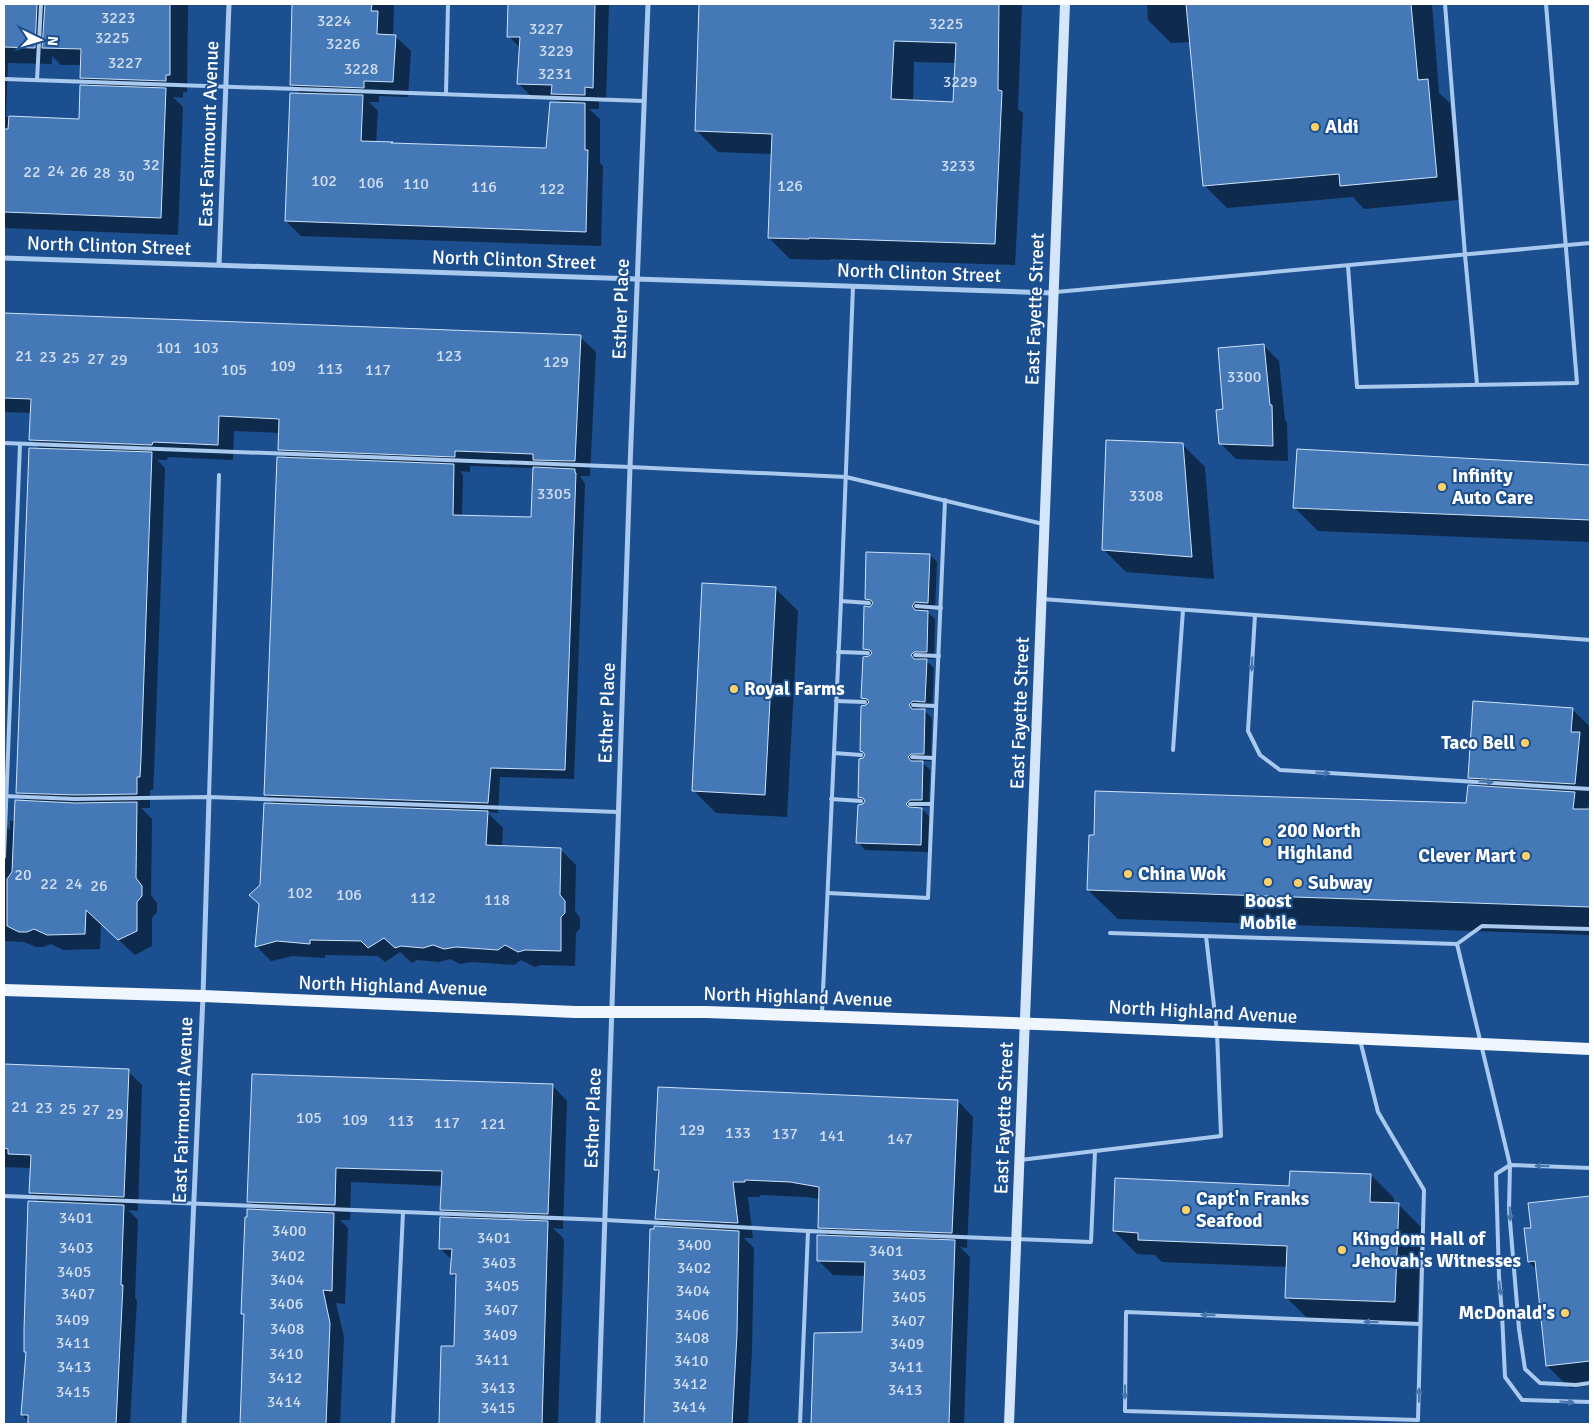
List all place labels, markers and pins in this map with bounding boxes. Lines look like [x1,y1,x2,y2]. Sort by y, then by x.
place label: Aldi [1325,115,1359,139]
marker: Aldi [1309,121,1321,133]
place label: Infinity Auto Care [1452,464,1533,510]
marker: Infinity Auto Care [1436,481,1448,493]
place label: Royal Farms [744,677,845,701]
marker: Royal Farms [728,683,740,695]
place label: Taco Bell [1441,731,1515,755]
marker: Taco Bell [1519,737,1531,749]
place label: 200 North Highland [1277,819,1361,865]
marker: 200 North Highland [1261,836,1273,848]
place label: Clever Mart [1418,844,1516,868]
marker: Clever Mart [1520,850,1532,862]
place label: China Wok [1138,862,1226,886]
marker: China Wok [1122,868,1134,880]
place label: Subway [1308,871,1373,895]
marker: Boost Mobile [1262,876,1274,888]
marker: Subway [1292,877,1304,889]
place label: Boost Mobile [1240,889,1296,935]
place label: Capt'n Franks Seafood [1196,1187,1309,1233]
marker: Capt'n Franks Seafood [1180,1204,1192,1216]
place label: Kingdom Hall of Jehovah's Witnesses [1352,1227,1521,1273]
marker: Kingdom Hall of Jehovah's Witnesses [1336,1244,1348,1256]
place label: McDonald's [1459,1301,1555,1325]
marker: McDonald's [1559,1307,1571,1319]

